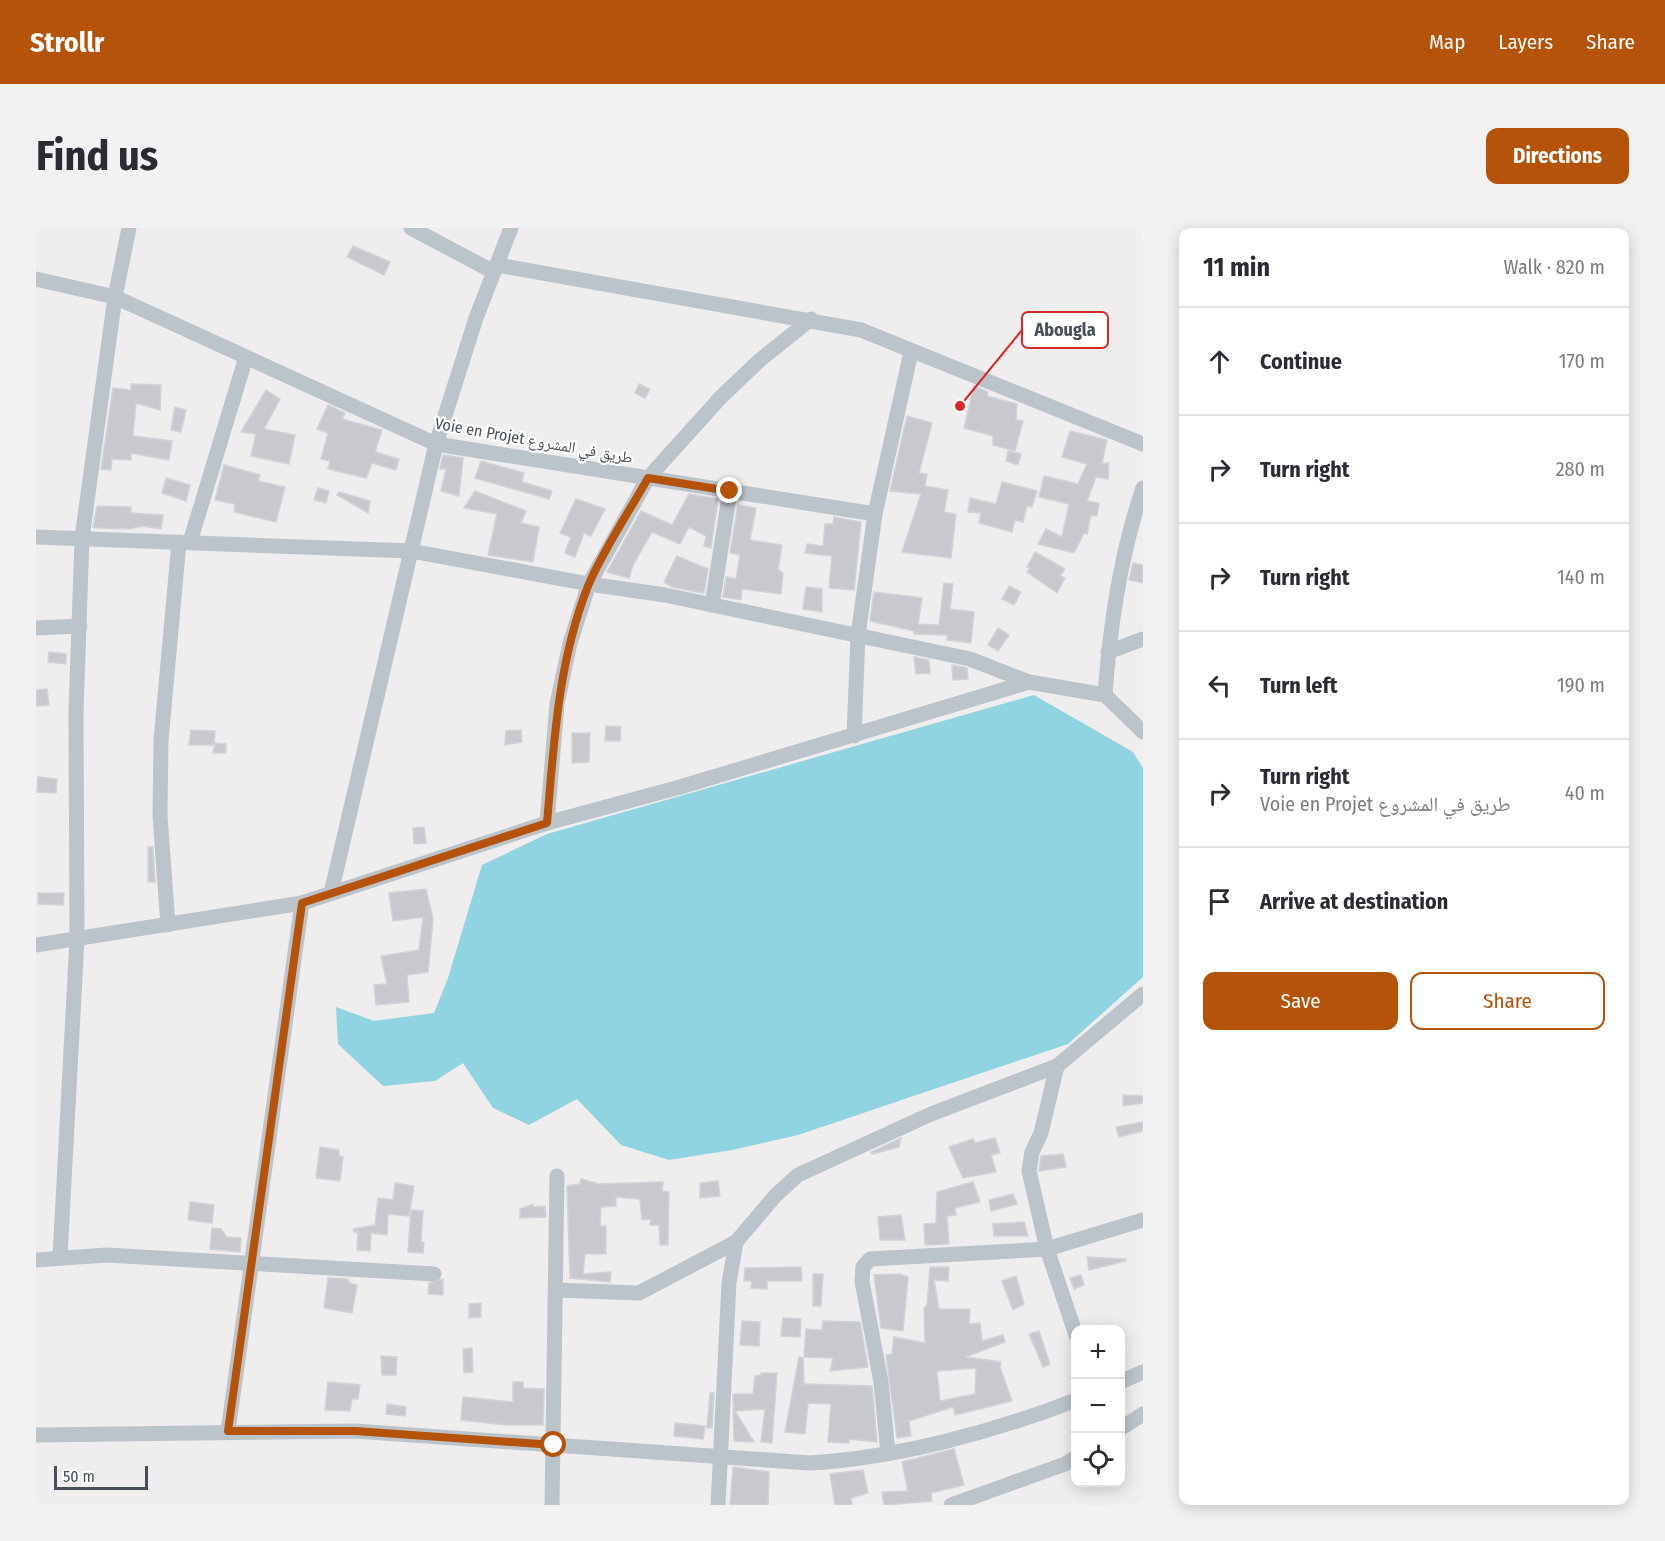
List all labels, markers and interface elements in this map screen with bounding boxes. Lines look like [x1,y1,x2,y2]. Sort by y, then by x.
text: Strollr [30,26,104,59]
text: Map [1429,29,1465,55]
text: Layers [1498,29,1553,55]
text: Share [1586,29,1635,55]
button: Directions [1486,128,1629,184]
text: Find us [36,131,158,181]
text: 11 min [1203,252,1270,283]
text: Walk · 820 m [1504,255,1605,279]
callout: Abougla [1022,312,1108,348]
text: Abougla [1033,319,1096,341]
icon: ahead [1203,345,1236,378]
text: Continue [1260,348,1342,375]
text: 170 m [1559,349,1605,373]
street label: Voie en Projet طريق في المشروع [433,414,634,470]
icon: right [1203,453,1236,486]
text: Turn right [1260,456,1349,483]
text: 280 m [1556,457,1605,481]
route end [716,477,742,503]
icon: right [1203,561,1236,594]
text: Turn right [1260,564,1349,591]
text: 140 m [1557,565,1605,589]
icon: left [1203,669,1236,702]
text: Turn left [1260,672,1338,699]
text: 190 m [1557,673,1605,697]
text: Turn right [1260,763,1349,790]
icon: right [1203,777,1236,810]
text: 40 m [1565,781,1605,805]
text: Voie en Projet طريق في المشروع [1260,792,1511,816]
icon: arrive [1203,885,1236,918]
text: Arrive at destination [1260,888,1448,915]
button: Save [1203,972,1398,1030]
button: Share [1410,972,1605,1030]
map controls [1071,1325,1125,1487]
button: + [1071,1325,1125,1379]
button: − [1071,1379,1125,1433]
route start [540,1431,566,1457]
button: locate [1071,1433,1125,1487]
scale bar [54,1463,148,1490]
text: 50 m [63,1467,95,1486]

